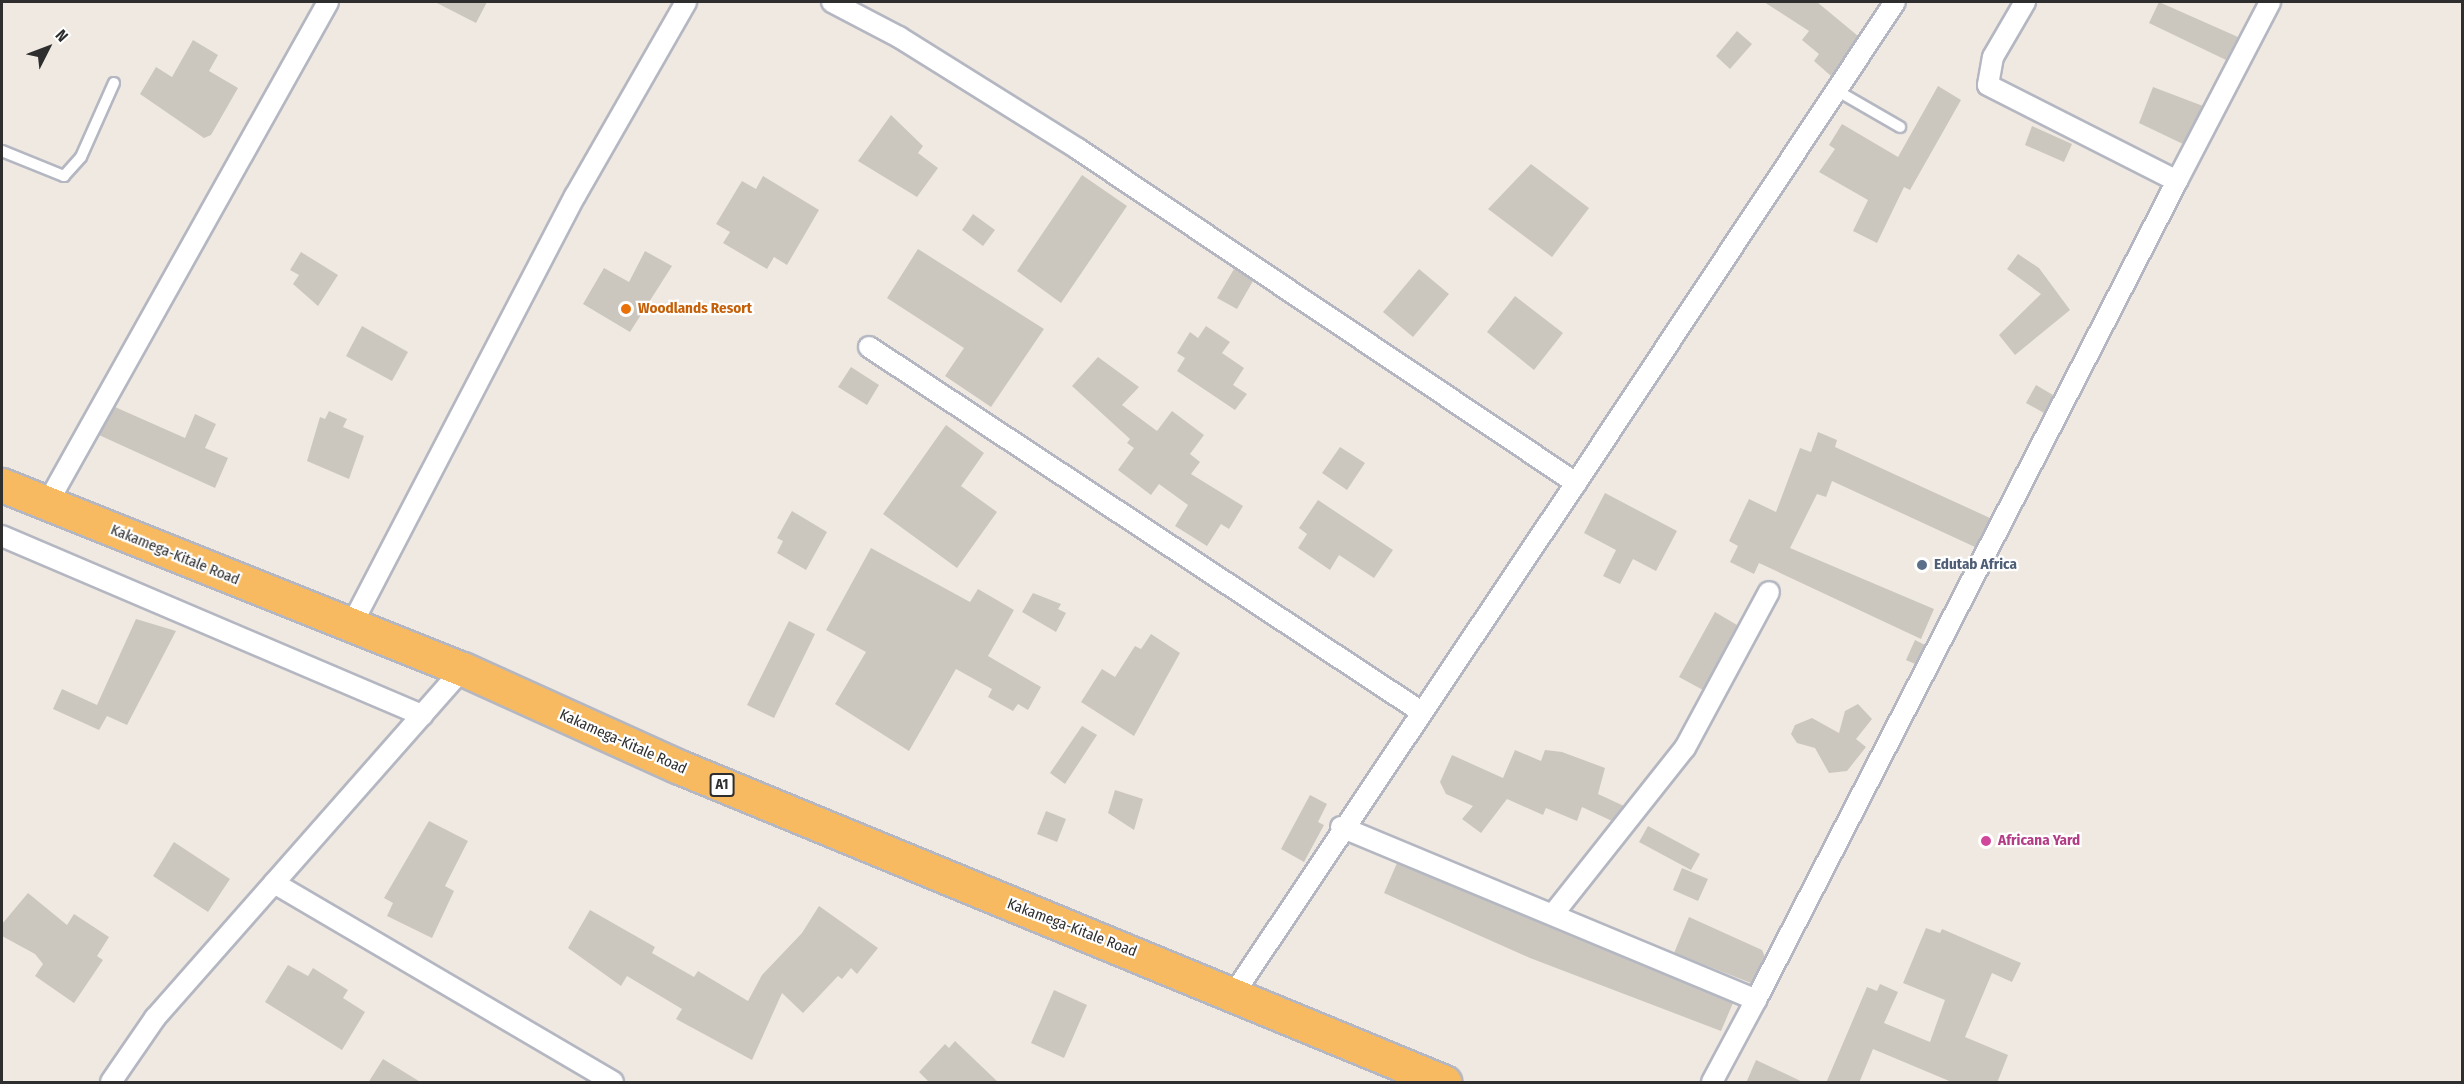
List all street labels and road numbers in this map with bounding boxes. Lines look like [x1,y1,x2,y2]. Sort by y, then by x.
street label: Kakamega-Kitale Road [108,521,242,589]
street label: Kakamega-Kitale Road [557,706,689,778]
road number: A1 [708,774,736,796]
street label: Kakamega-Kitale Road [1005,895,1139,961]

